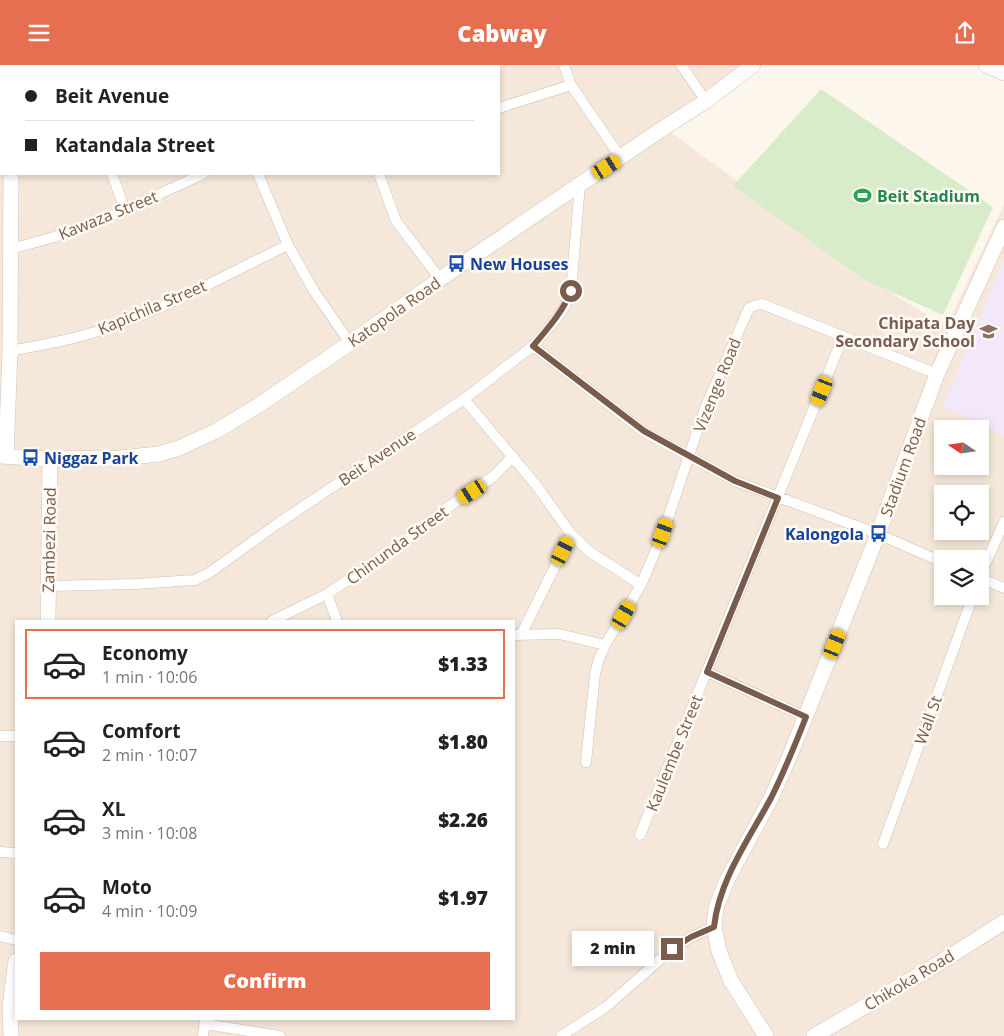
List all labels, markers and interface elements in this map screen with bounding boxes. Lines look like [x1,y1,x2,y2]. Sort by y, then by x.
text: Cabway [457,18,547,48]
icon: menu [25,19,53,47]
icon: share [951,19,979,47]
text: Beit Avenue [55,83,169,109]
text: Katandala Street [55,132,215,158]
car [590,153,623,181]
street label: Kawaza Street [55,185,161,245]
place label: Beit Stadium [877,185,980,207]
sports icon: Beit Stadium [853,186,873,206]
place label: New Houses [470,253,568,275]
bus stop icon: New Houses [446,254,466,274]
street label: Katopola Road [343,272,445,352]
street label: Kapichila Street [94,274,210,340]
route start [560,280,582,302]
place label: Chipata Day Secondary School [836,312,976,352]
school or university icon: Chipata Day Secondary School [979,322,999,342]
street label: Vizenge Road [688,335,746,435]
car [809,374,834,408]
street label: Stadium Road [875,414,931,520]
north arrow [934,420,989,475]
map controls [934,420,989,605]
street label: Beit Avenue [334,423,420,491]
place label: Niggaz Park [44,447,139,469]
bus stop icon: Niggaz Park [20,448,40,468]
car [455,478,488,506]
button: locate [934,485,989,540]
street label: Zambezi Road [37,487,61,593]
street label: Chinunda Street [342,500,453,589]
car [650,516,675,550]
place label: Kalongola [785,523,864,545]
bus stop icon: Kalongola [868,524,888,544]
car [549,534,576,568]
button: layers [934,550,989,605]
car [610,598,637,632]
car [822,627,847,661]
text: Economy [102,640,188,666]
icon: car [42,642,87,687]
text: $1.33 [438,651,488,677]
text: 1 min · 10:06 [102,666,197,688]
street label: Kaulembe Street [641,691,708,815]
street label: Wall St [909,692,947,747]
text: Comfort [102,718,181,744]
icon: car [42,720,87,765]
text: $1.80 [438,729,488,755]
text: 2 min · 10:07 [102,744,197,766]
text: XL [102,796,125,822]
icon: car [42,798,87,843]
text: $2.26 [438,807,488,833]
text: 3 min · 10:08 [102,822,197,844]
text: Moto [102,874,152,900]
icon: car [42,876,87,921]
text: $1.97 [438,885,488,911]
text: 4 min · 10:09 [102,900,197,922]
callout: 2 min [572,931,654,967]
text: 2 min [590,937,636,959]
route end [661,938,683,960]
street label: Chikoka Road [860,944,958,1016]
button: Confirm [40,952,490,1010]

